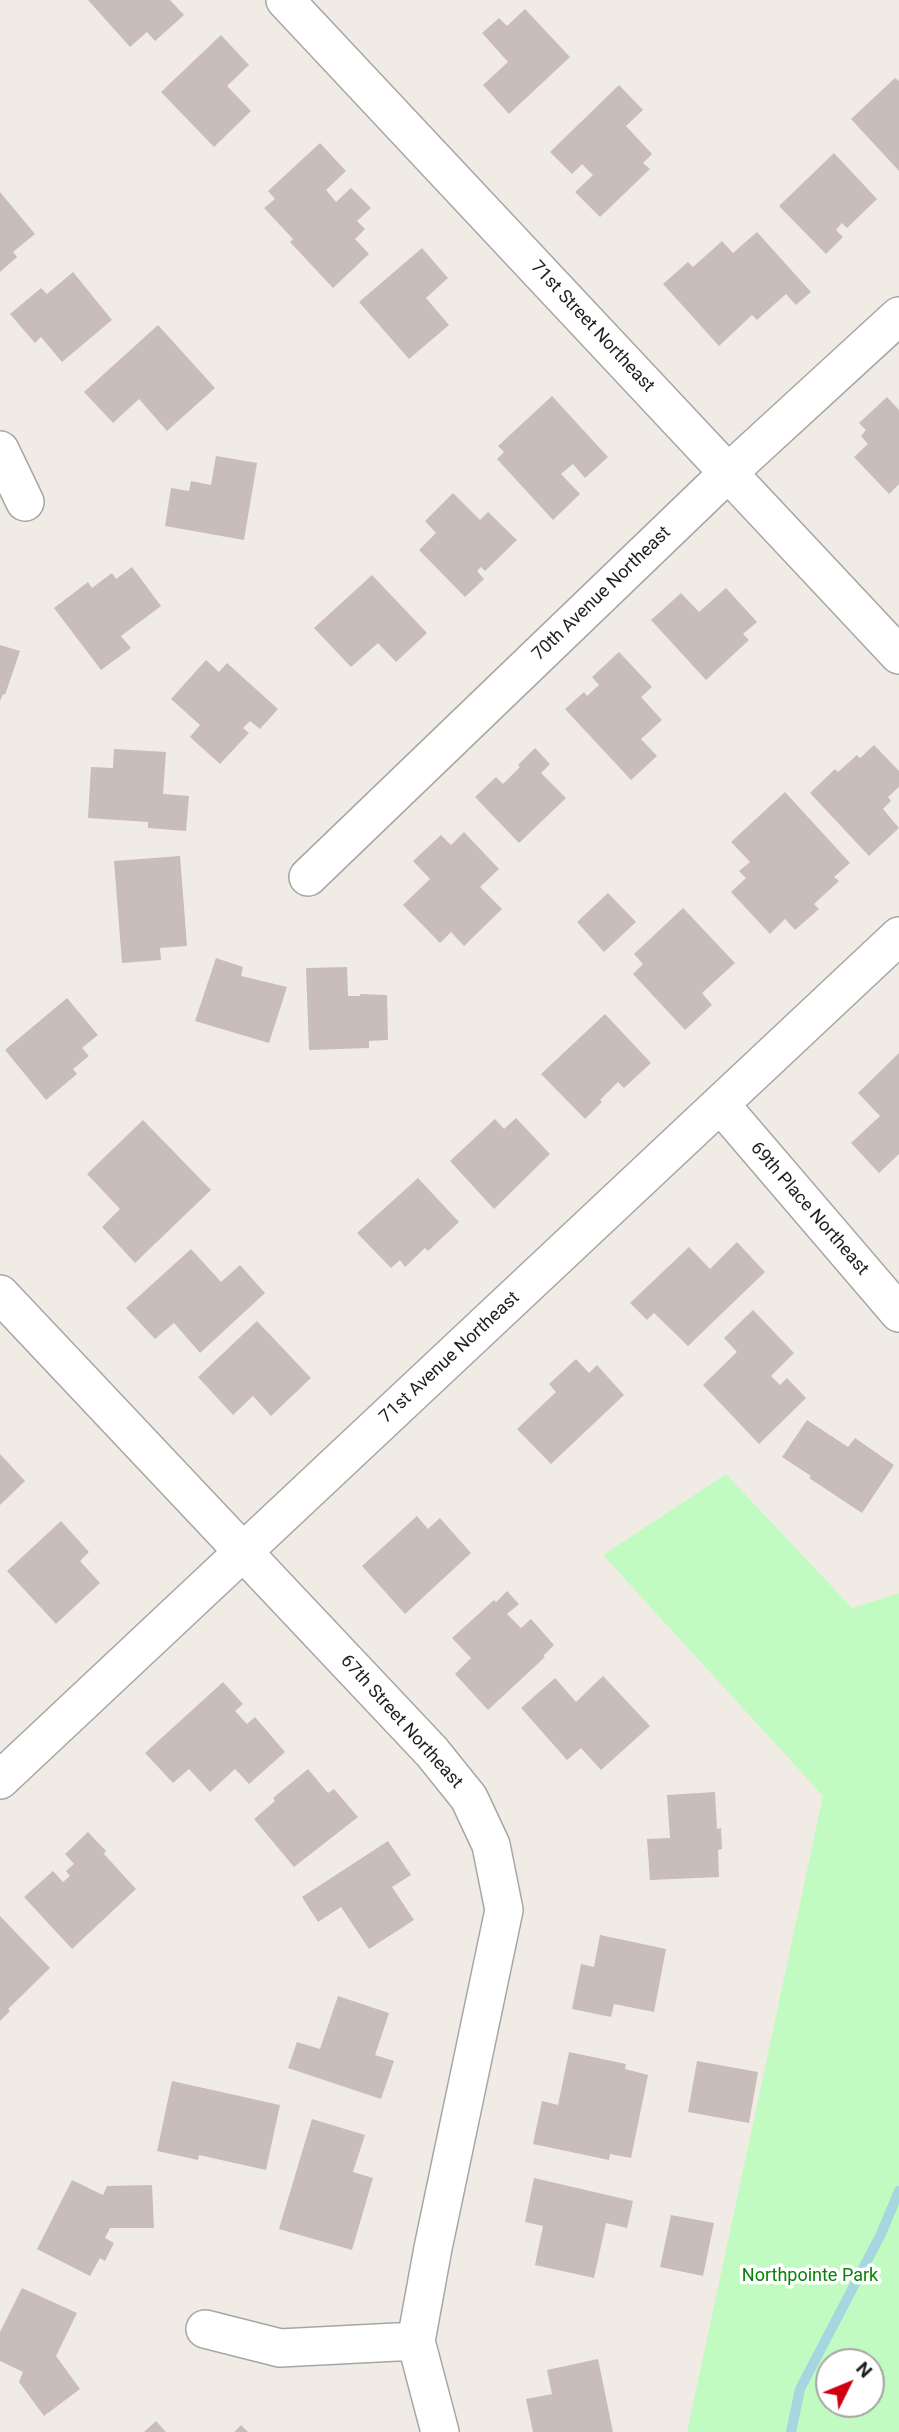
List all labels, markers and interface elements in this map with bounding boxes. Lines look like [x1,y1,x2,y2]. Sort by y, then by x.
street label: 71st Street Northeast [526,257,658,397]
street label: 70th Avenue Northeast [528,522,676,666]
street label: 69th Place Northeast [745,1138,873,1280]
street label: 71st Avenue Northeast [376,1288,524,1428]
street label: 67th Street Northeast [335,1651,467,1793]
park label: Northpointe Park [742,2265,878,2287]
north arrow [815,2348,885,2418]
text: N [851,2357,877,2382]

